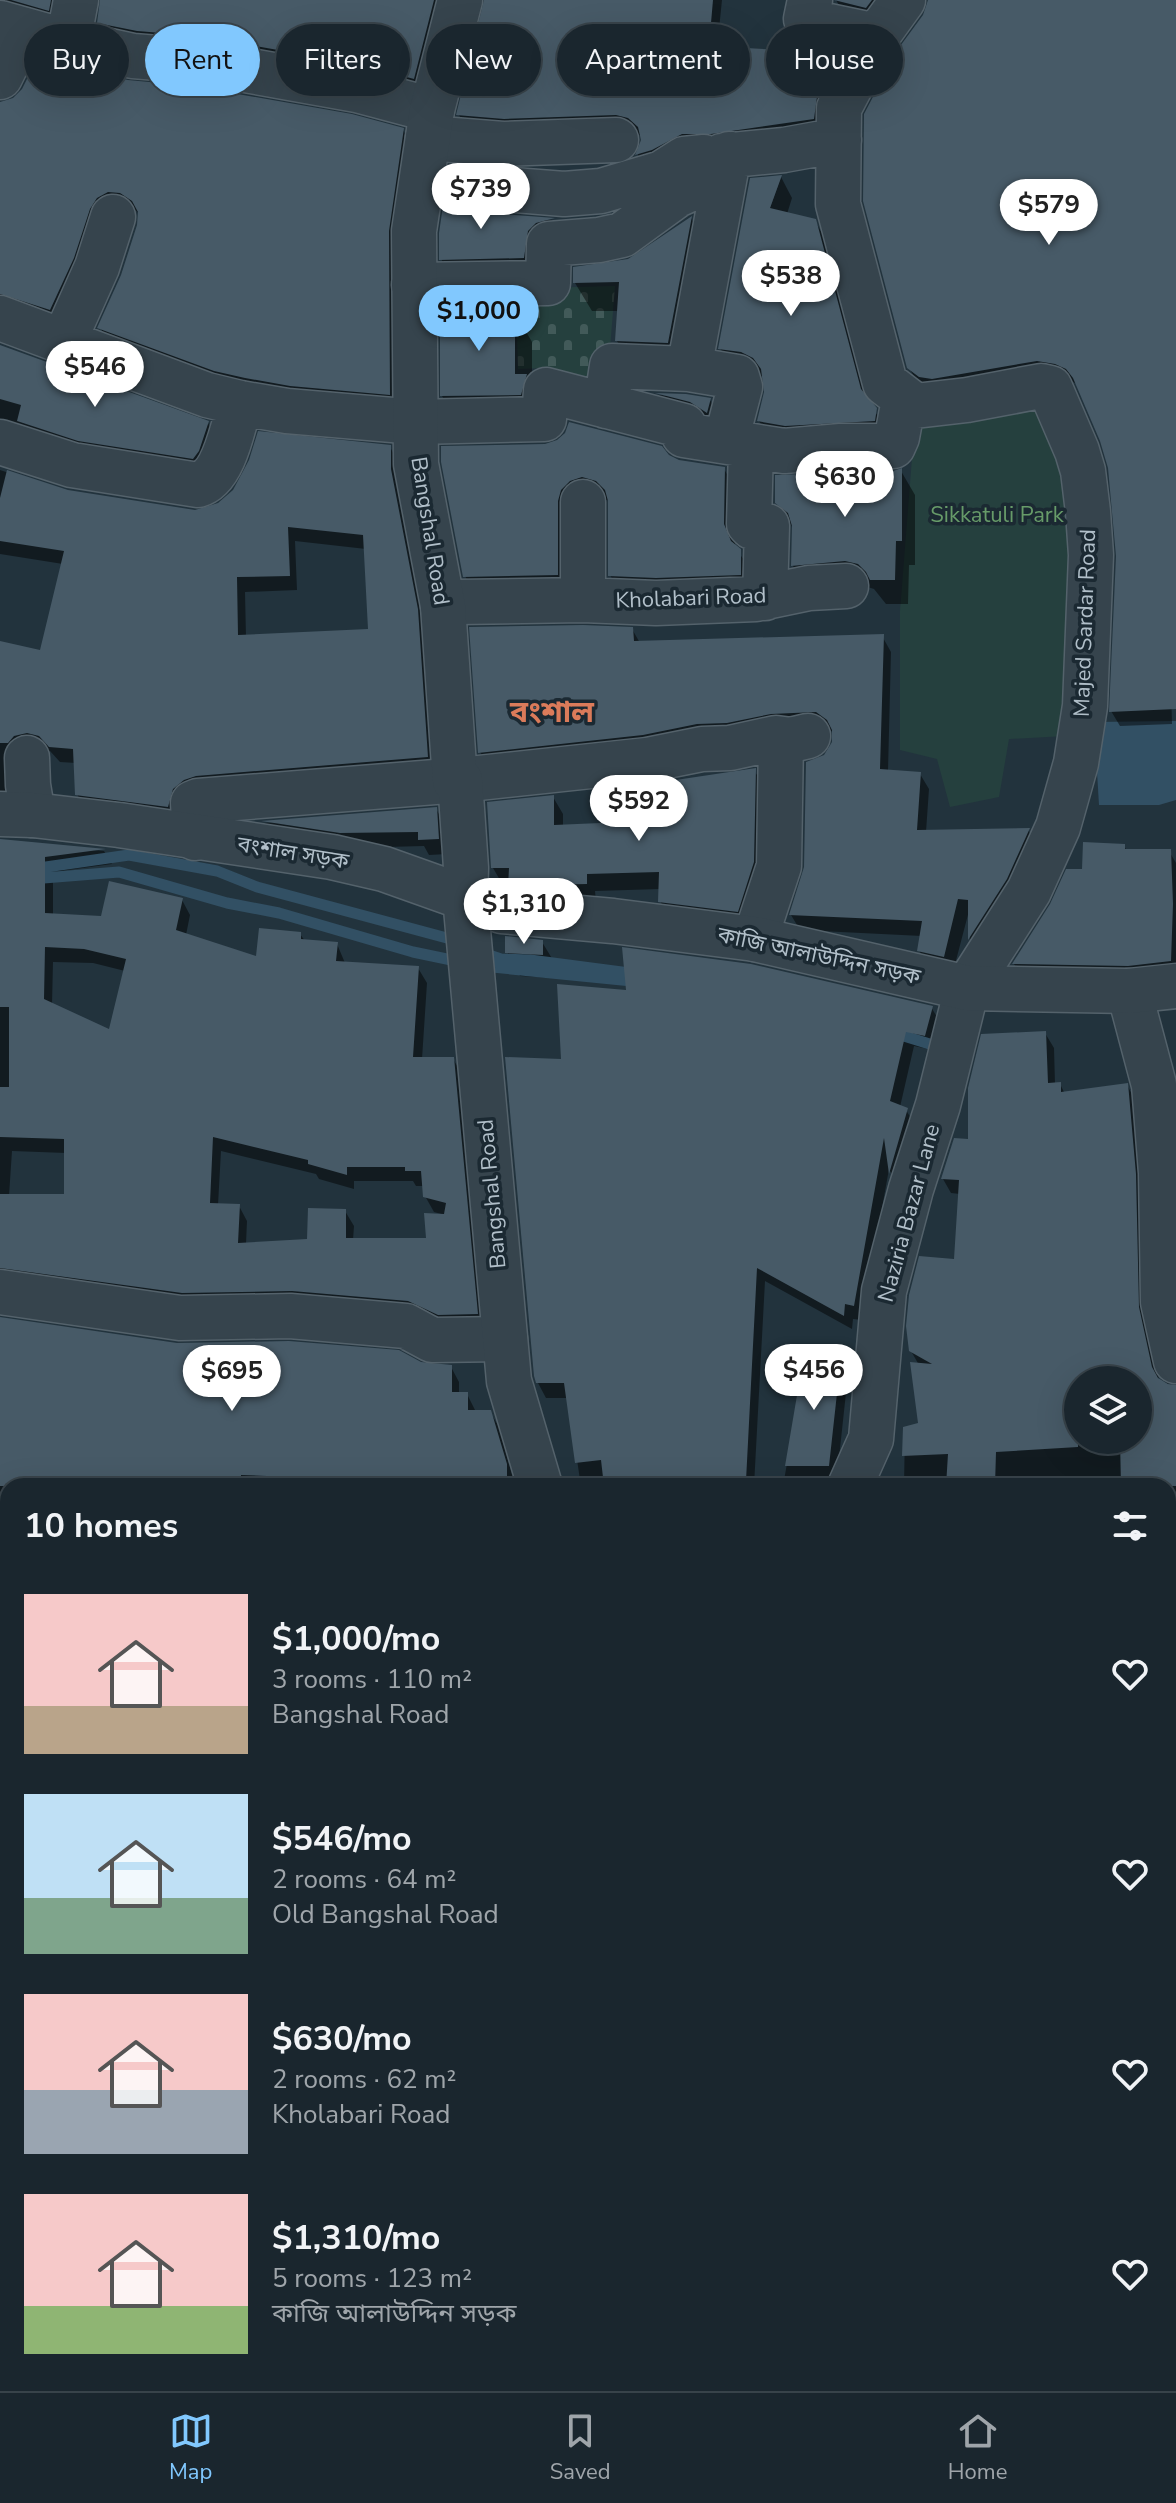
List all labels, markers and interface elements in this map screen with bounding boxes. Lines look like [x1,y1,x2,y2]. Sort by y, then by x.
chip: Buy [24,24,129,96]
chip: Rent [145,24,260,96]
chip: Filters [276,24,410,96]
chip: New [426,24,541,96]
chip: Apartment [557,24,750,96]
chip: House [766,24,903,96]
pin: $739 [434,163,528,231]
text: $739 [450,171,512,206]
pin: $579 [1002,179,1096,247]
text: $579 [1018,187,1080,222]
pin: $538 [744,250,838,318]
text: $538 [760,258,822,293]
pin: $1,000 [414,285,544,353]
text: $1,000 [437,293,521,328]
pin: $546 [48,341,142,409]
text: $546 [64,349,126,384]
pin: $630 [798,451,892,519]
street label: Bangshal Road [403,455,457,607]
text: $630 [814,459,876,494]
park label: Sikkatuli Park [930,500,1065,530]
street label: Majed Sardar Road [1067,529,1103,717]
street label: Kholabari Road [615,580,767,616]
district label: বংশাল [509,692,595,733]
pin: $592 [592,775,686,843]
text: $592 [608,783,670,818]
street label: বংশাল সড়ক [234,829,351,877]
pin: $1,310 [459,878,589,946]
text: $1,310 [482,886,566,921]
street label: কাজি আলাউদ্দিন সড়ক [714,920,923,992]
street label: Bangshal Road [471,1118,513,1270]
street label: Naziria Bazar Lane [871,1121,947,1305]
pin: $456 [767,1344,861,1412]
pin: $695 [185,1345,279,1413]
text: $456 [783,1352,845,1387]
text: $695 [201,1353,263,1388]
map controls [1064,1366,1152,1454]
button: layers [1064,1366,1152,1454]
text: 10 homes [24,1503,178,1549]
icon: filters [1108,1504,1152,1548]
text: $1,000/mo [272,1616,440,1662]
icon: home [88,1626,184,1722]
icon: heart [1108,1652,1152,1696]
text: 3 rooms · 110 m² [272,1662,472,1697]
text: Bangshal Road [272,1697,449,1732]
text: $546/mo [272,1816,412,1862]
icon: home [88,1826,184,1922]
icon: heart [1108,1852,1152,1896]
text: 2 rooms · 64 m² [272,1862,456,1897]
text: Old Bangshal Road [272,1897,499,1932]
text: $630/mo [272,2016,412,2062]
icon: home [88,2026,184,2122]
icon: heart [1108,2052,1152,2096]
text: 2 rooms · 62 m² [272,2062,456,2097]
text: Kholabari Road [272,2097,450,2132]
text: $1,310/mo [272,2215,440,2261]
icon: home [88,2226,184,2322]
icon: heart [1108,2252,1152,2296]
text: 5 rooms · 123 m² [272,2261,472,2296]
text: কাজি আলাউদ্দিন সড়ক [272,2296,516,2331]
tab: Map [169,2409,213,2487]
tab: Saved [550,2409,611,2487]
tab: Home [948,2409,1007,2487]

